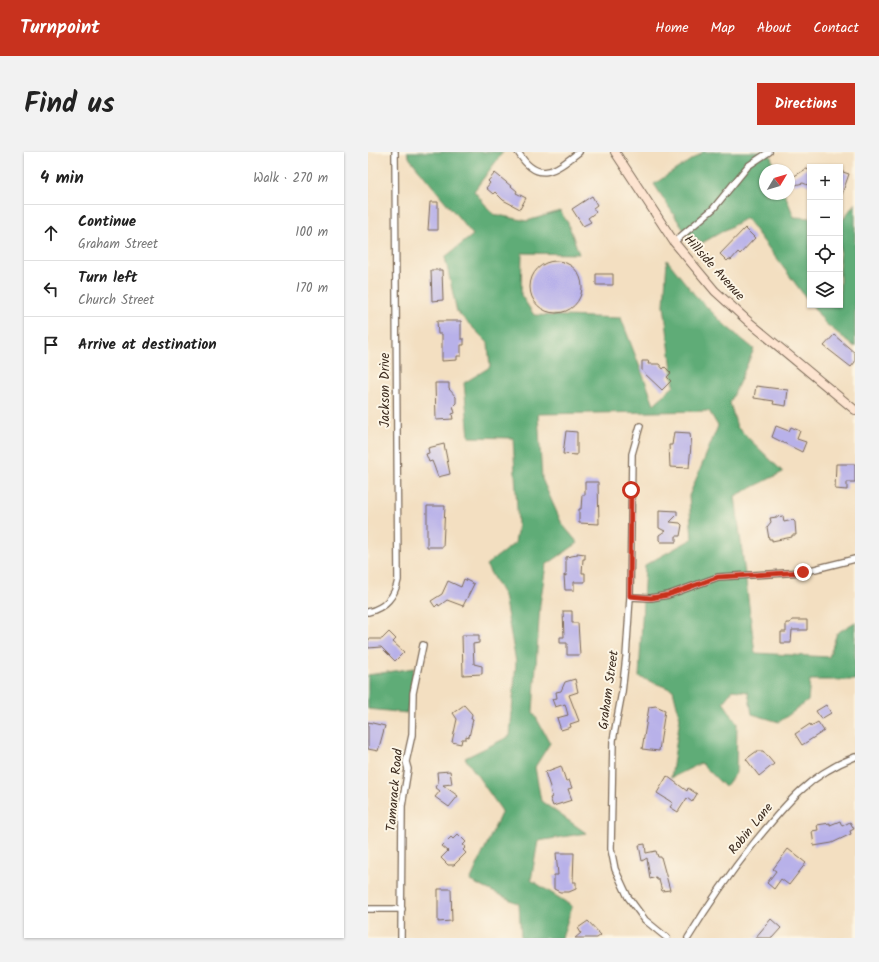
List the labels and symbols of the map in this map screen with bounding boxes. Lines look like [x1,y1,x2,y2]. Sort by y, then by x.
north arrow [759,164,795,200]
street label: Hillside Avenue [679,230,750,306]
street label: Jackson Drive [375,352,396,427]
route start [622,481,640,499]
route end [794,563,812,581]
street label: Graham Street [593,648,625,731]
street label: Tamarack Road [381,747,409,832]
street label: Robin Lane [723,798,779,860]

